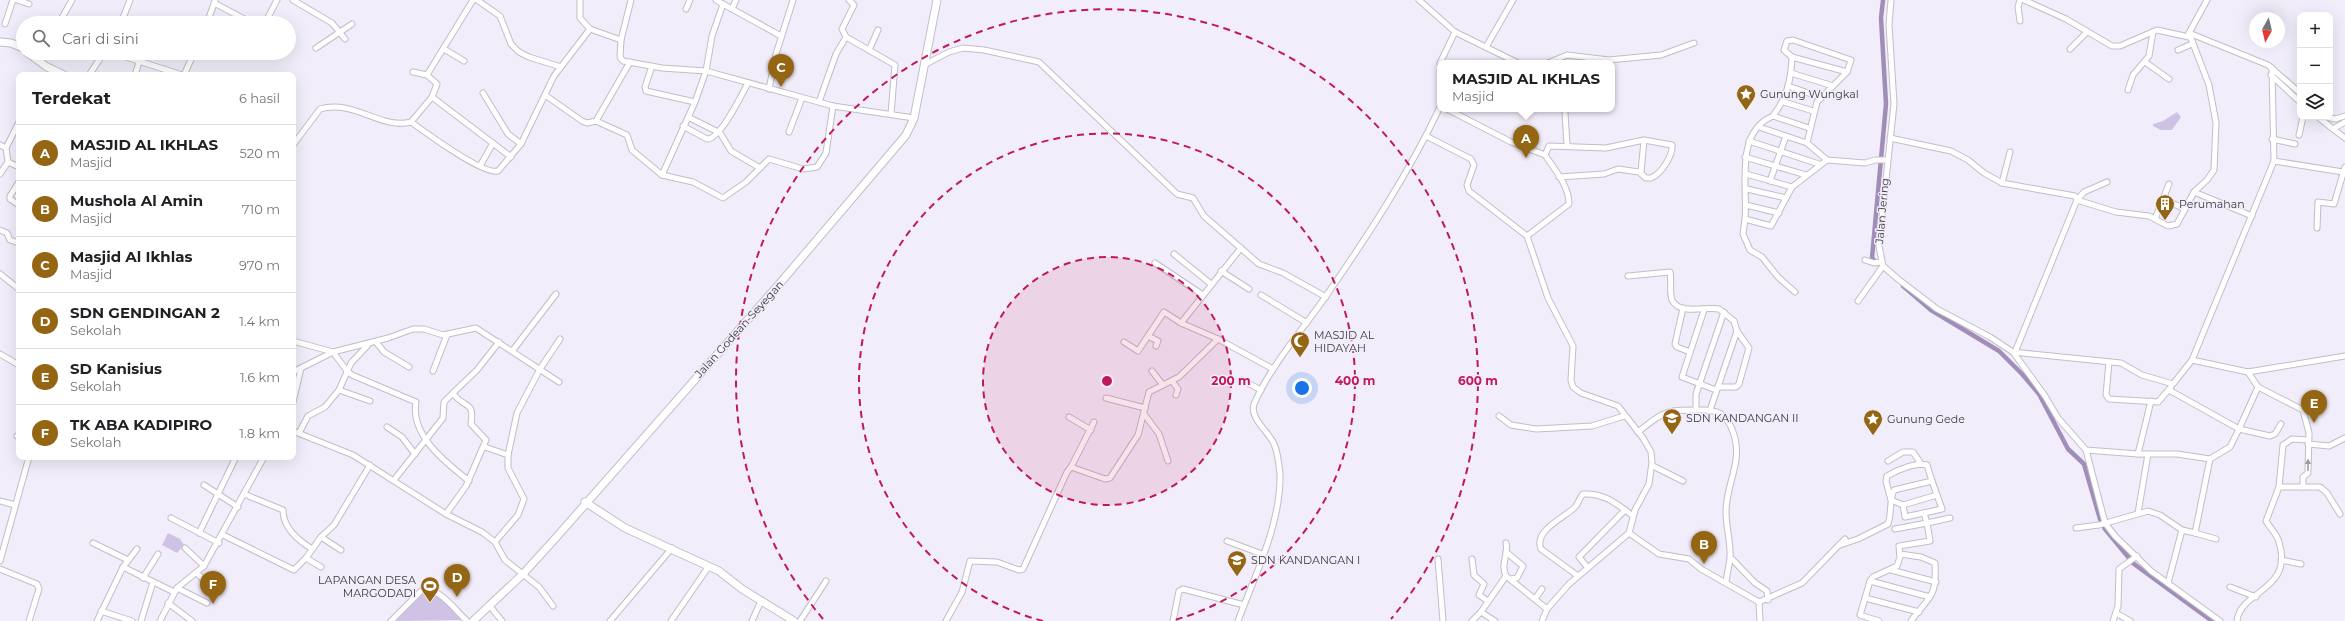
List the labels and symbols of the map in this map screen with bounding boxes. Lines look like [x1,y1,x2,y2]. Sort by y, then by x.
north arrow [2249,12,2285,48]
pin: C [768,54,794,87]
place icon: Gunung Wungkal [1735,83,1757,111]
place label: Gunung Wungkal [1760,87,1859,101]
pin: A [1513,125,1539,158]
street label: Jalan Jering [1872,177,1892,246]
building icon: Perumahan [2154,193,2176,221]
place label: Perumahan [2179,197,2245,211]
street label: Jalan Godean-Seyegan [691,277,786,381]
place label: MASJID AL HIDAYAH [1314,328,1375,355]
mosque icon: MASJID AL HIDAYAH [1289,330,1311,358]
text: 200 m [1211,373,1251,388]
text: 400 m [1335,373,1375,388]
text: 600 m [1458,373,1498,388]
centre of rings [1100,374,1114,388]
your location [1292,378,1312,398]
pin: E [2301,390,2327,423]
school or university icon: SDN KANDANGAN II [1661,407,1683,435]
place icon: Gunung Gede [1862,408,1884,436]
place label: SDN KANDANGAN II [1686,411,1799,425]
place label: Gunung Gede [1887,412,1965,426]
one-way arrow [2305,458,2311,471]
pin: B [1691,531,1717,564]
school or university icon: SDN KANDANGAN I [1226,549,1248,577]
place label: SDN KANDANGAN I [1251,553,1360,567]
pin: D [444,564,470,597]
pin: F [200,571,226,604]
place label: LAPANGAN DESA MARGODADI [318,573,416,600]
sports icon: LAPANGAN DESA MARGODADI [419,575,441,603]

